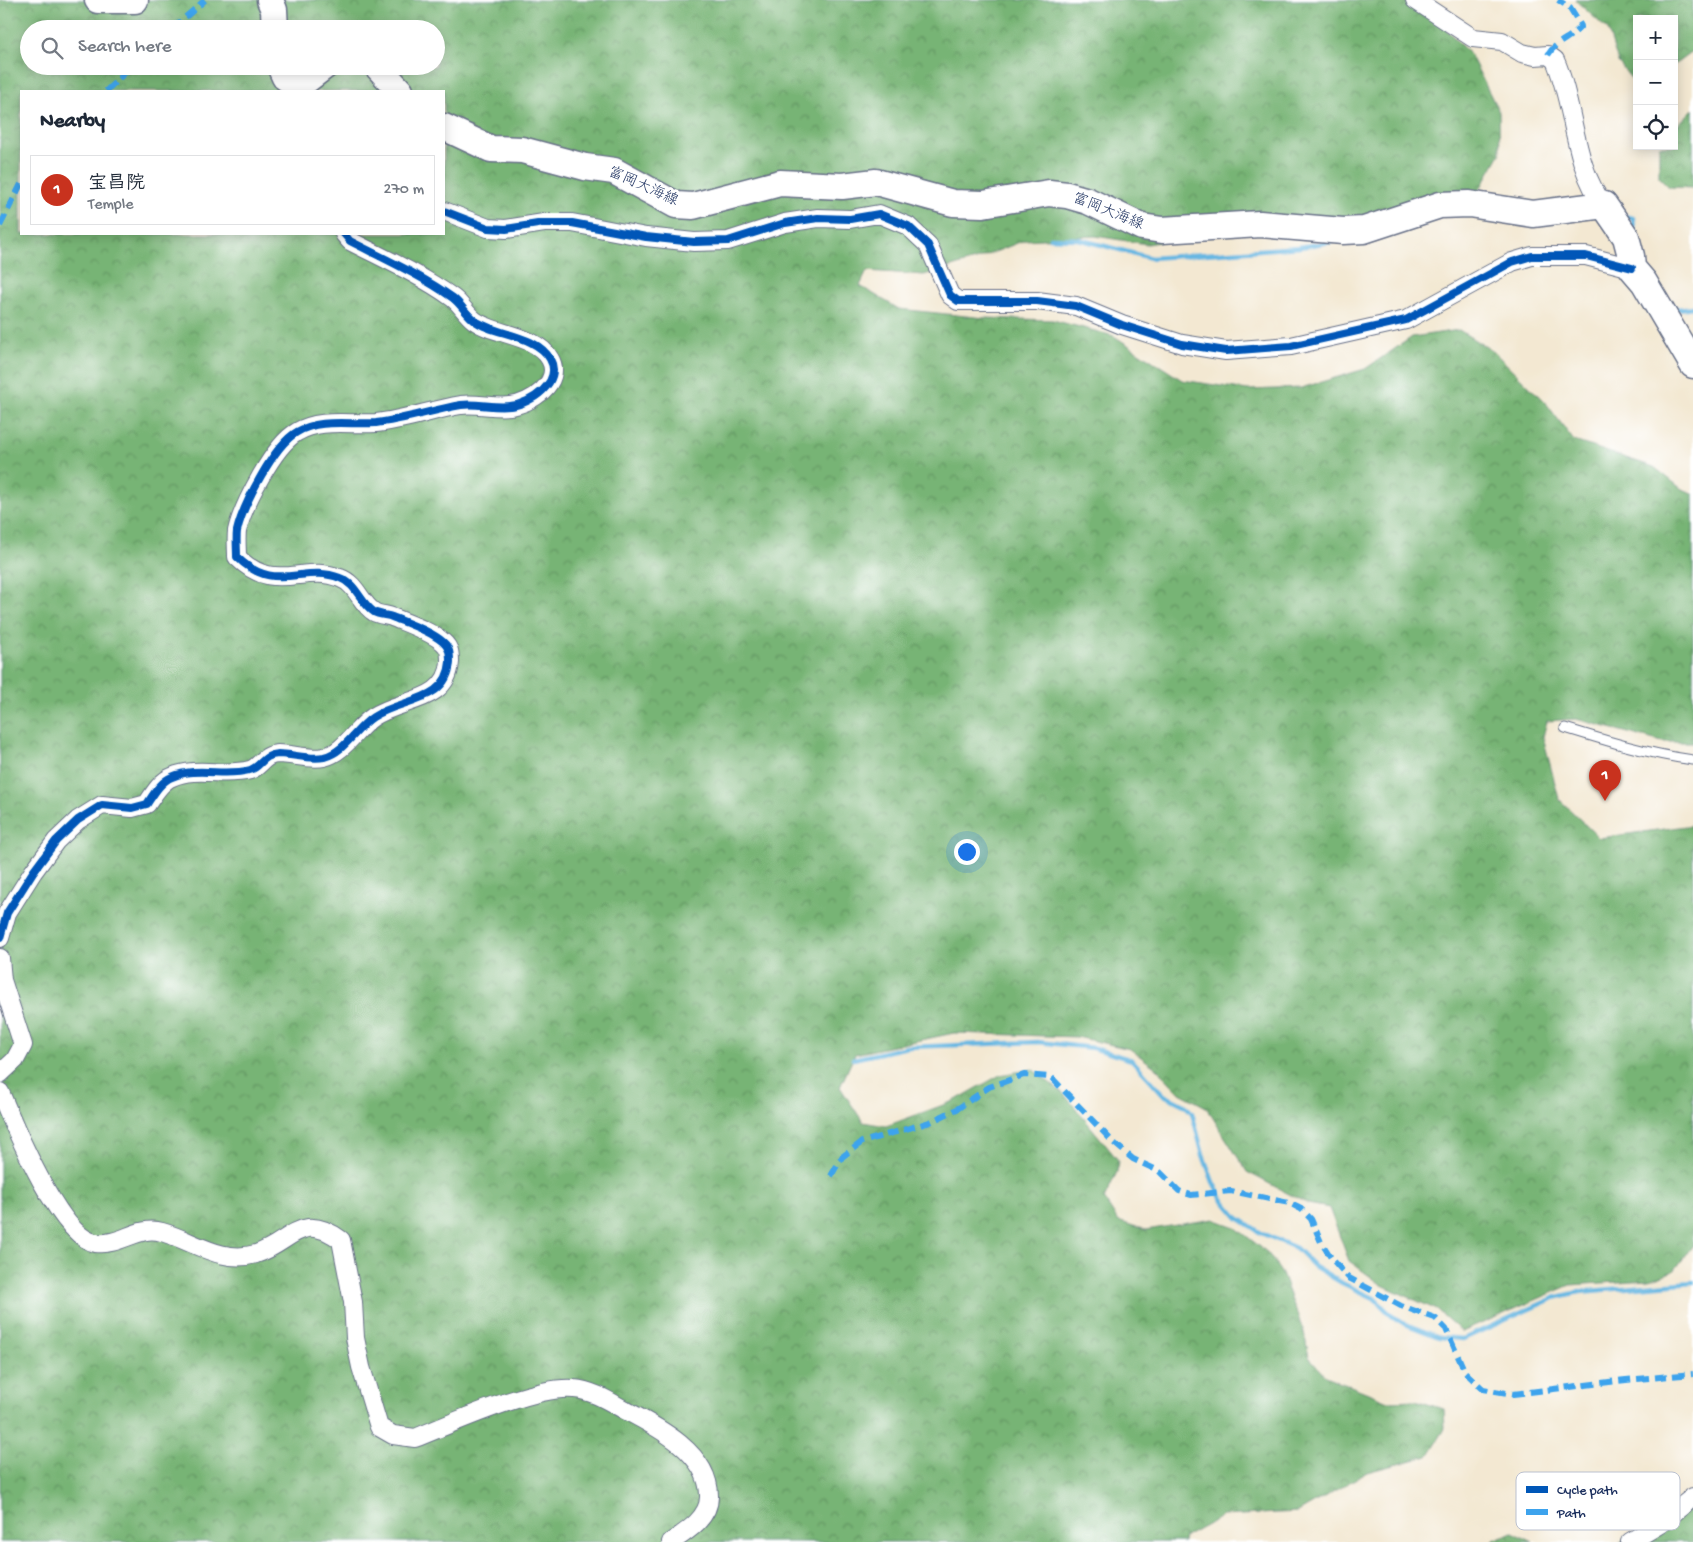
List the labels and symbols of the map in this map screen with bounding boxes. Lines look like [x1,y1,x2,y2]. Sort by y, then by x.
street label: 富岡大海線 [605,163,681,210]
street label: 富岡大海線 [1070,189,1147,234]
pin: 1 [1589,760,1621,801]
your location [954,839,980,865]
legend [1516,1472,1680,1530]
text: Cycle path [1557,1483,1618,1500]
text: Path [1556,1506,1586,1523]

